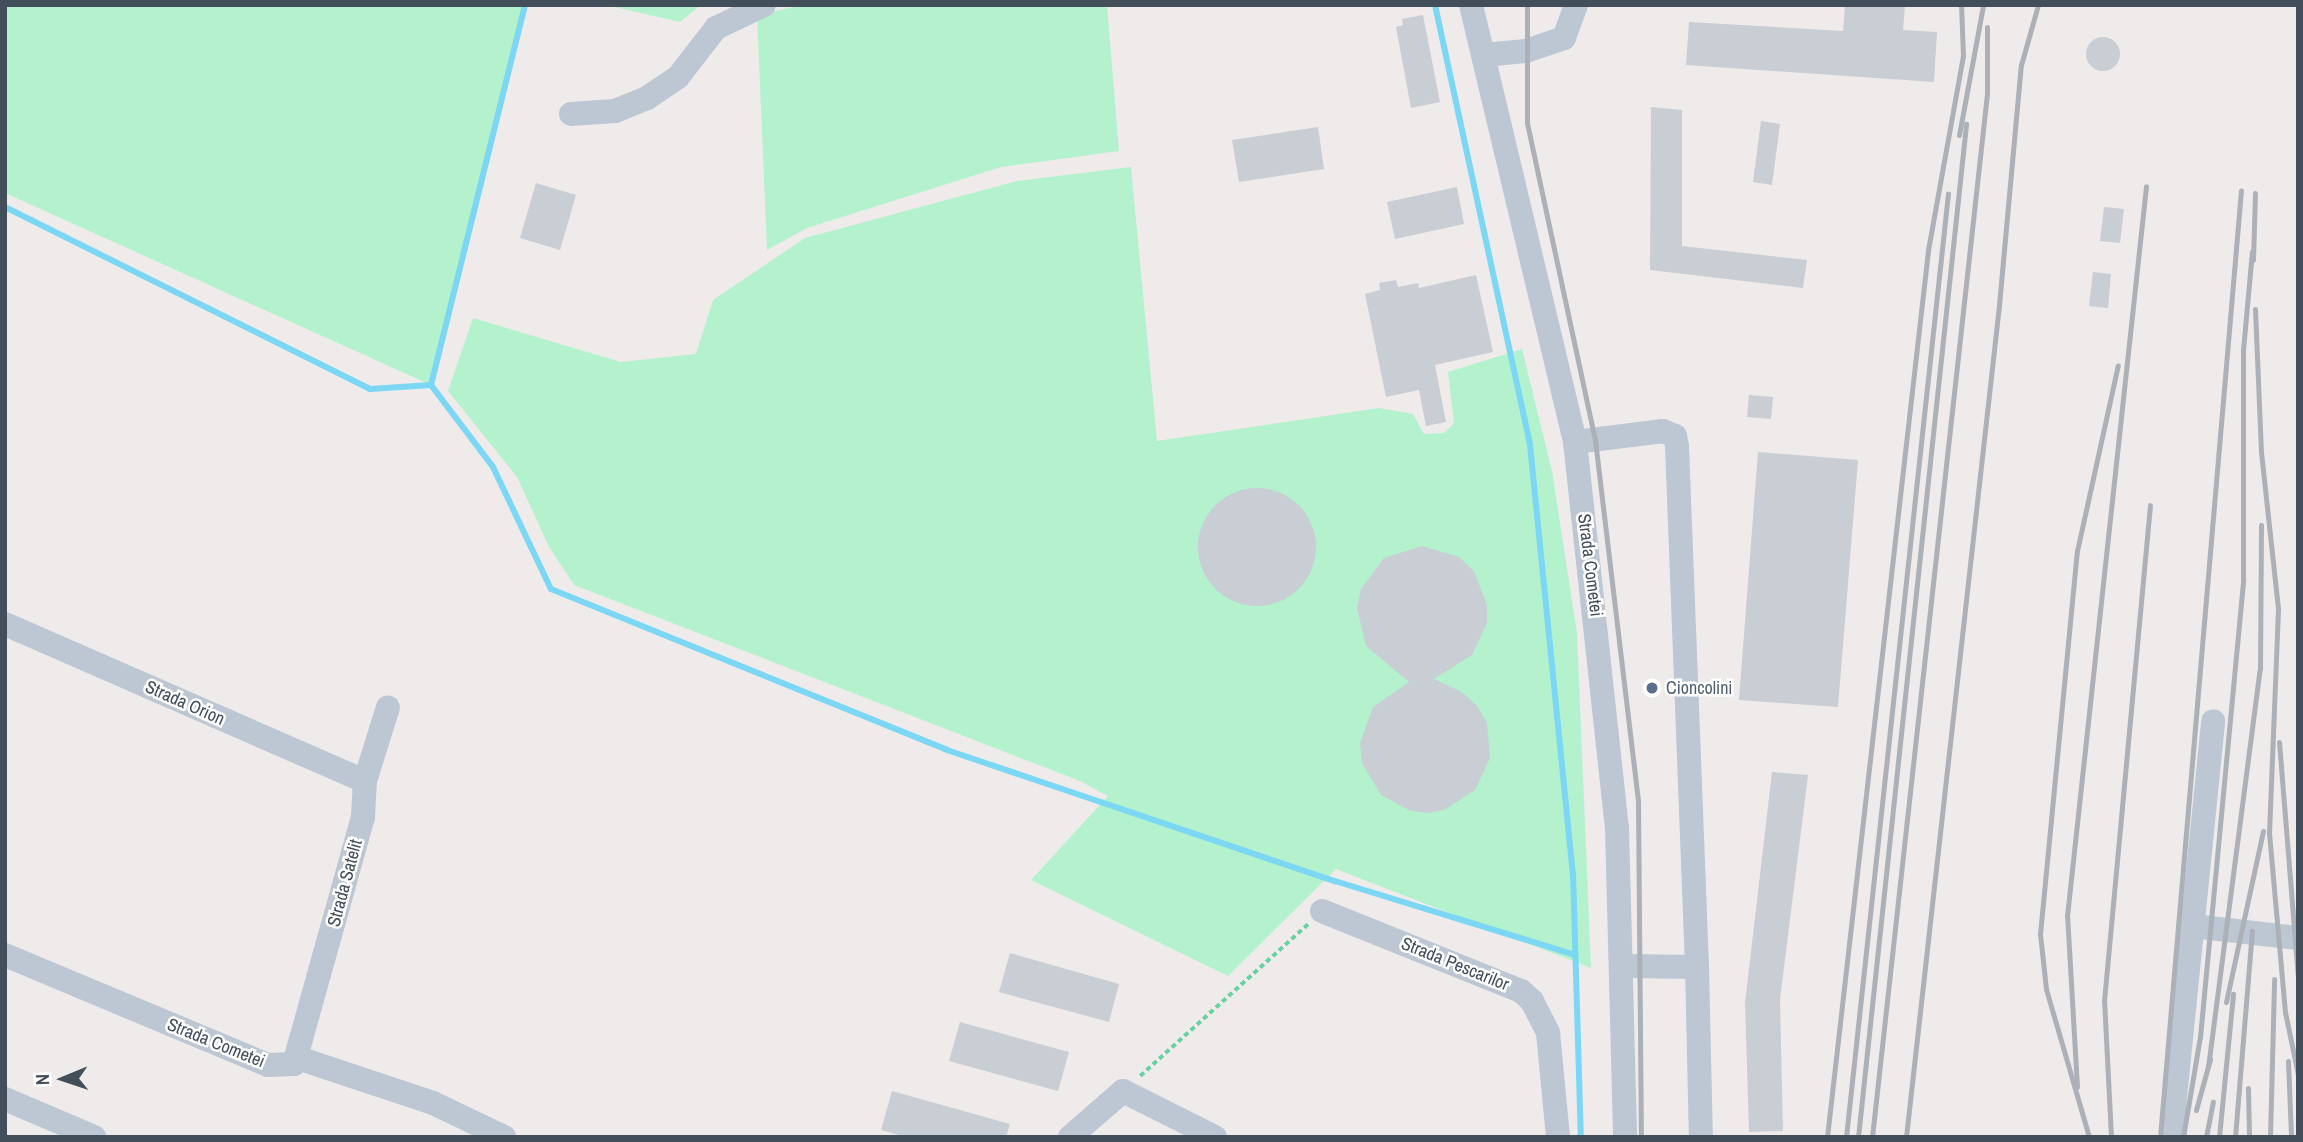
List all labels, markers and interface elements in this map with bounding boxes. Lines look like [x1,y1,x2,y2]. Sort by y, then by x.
street label: Strada Cometei [1573,512,1607,618]
street label: Strada Orion [142,676,228,730]
place label: Cioncolini [1666,677,1732,699]
marker: Cioncolini [1644,680,1660,696]
street label: Strada Satelit [323,837,367,929]
street label: Strada Pescarilor [1398,933,1512,995]
street label: Strada Cometei [164,1014,268,1072]
north arrow [28,1044,98,1114]
text: N [29,1074,55,1086]

